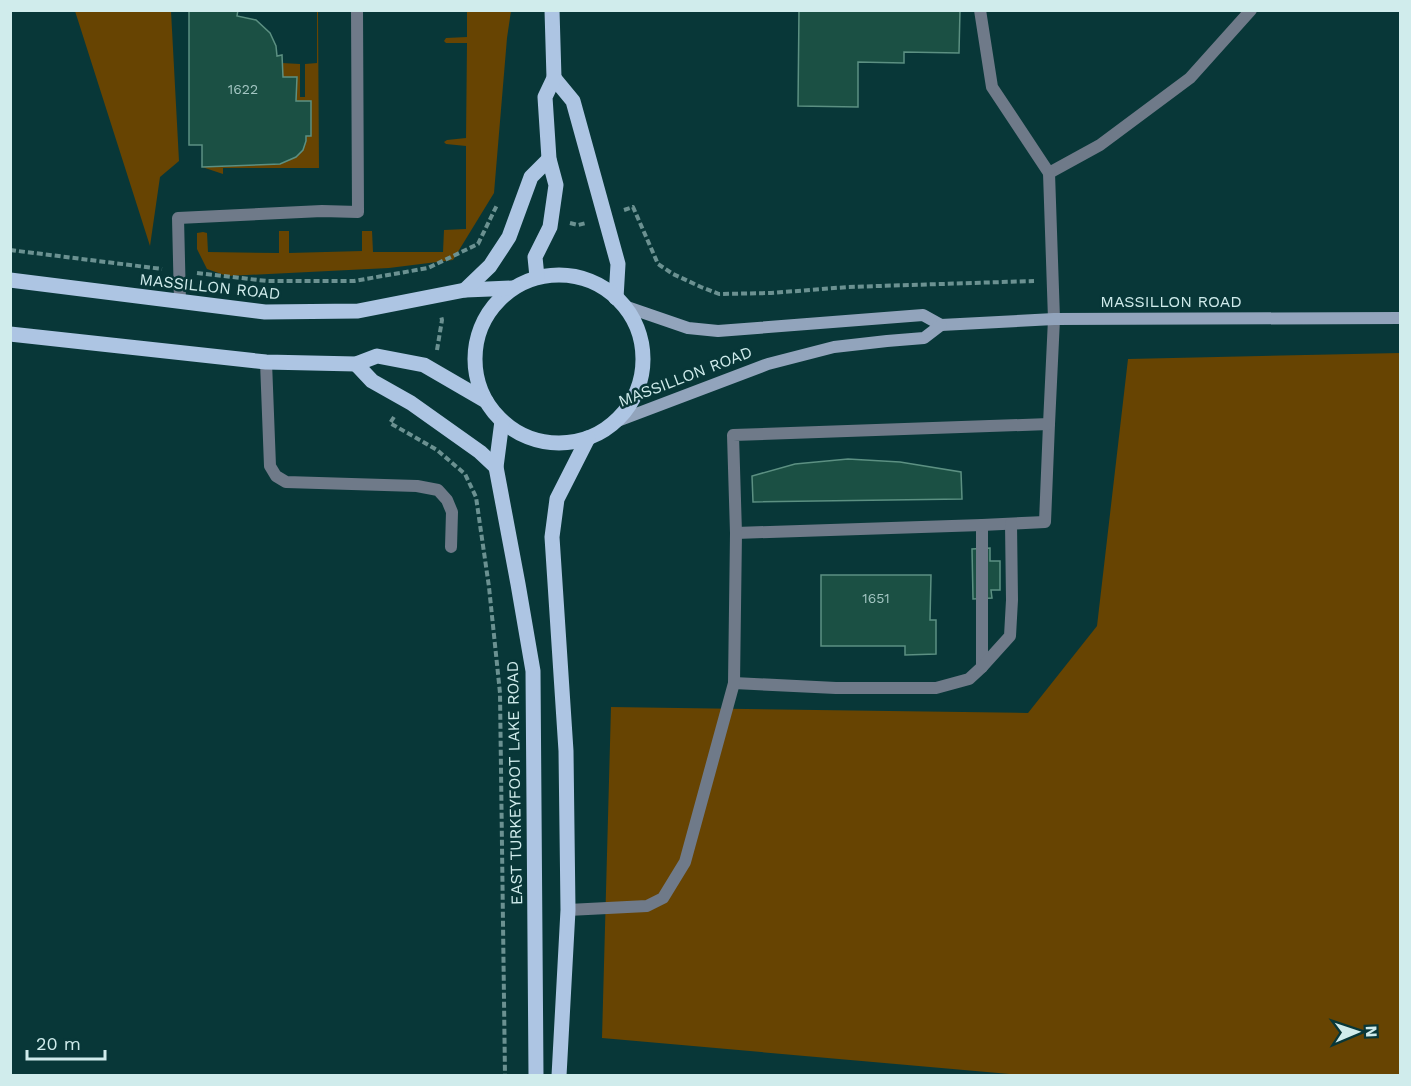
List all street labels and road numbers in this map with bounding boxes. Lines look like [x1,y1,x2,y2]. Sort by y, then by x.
street label: MASSILLON ROAD [139,270,281,303]
street label: MASSILLON ROAD [1100,292,1242,311]
street label: MASSILLON ROAD [616,342,755,411]
street label: EAST TURKEYFOOT LAKE ROAD [503,661,526,905]

